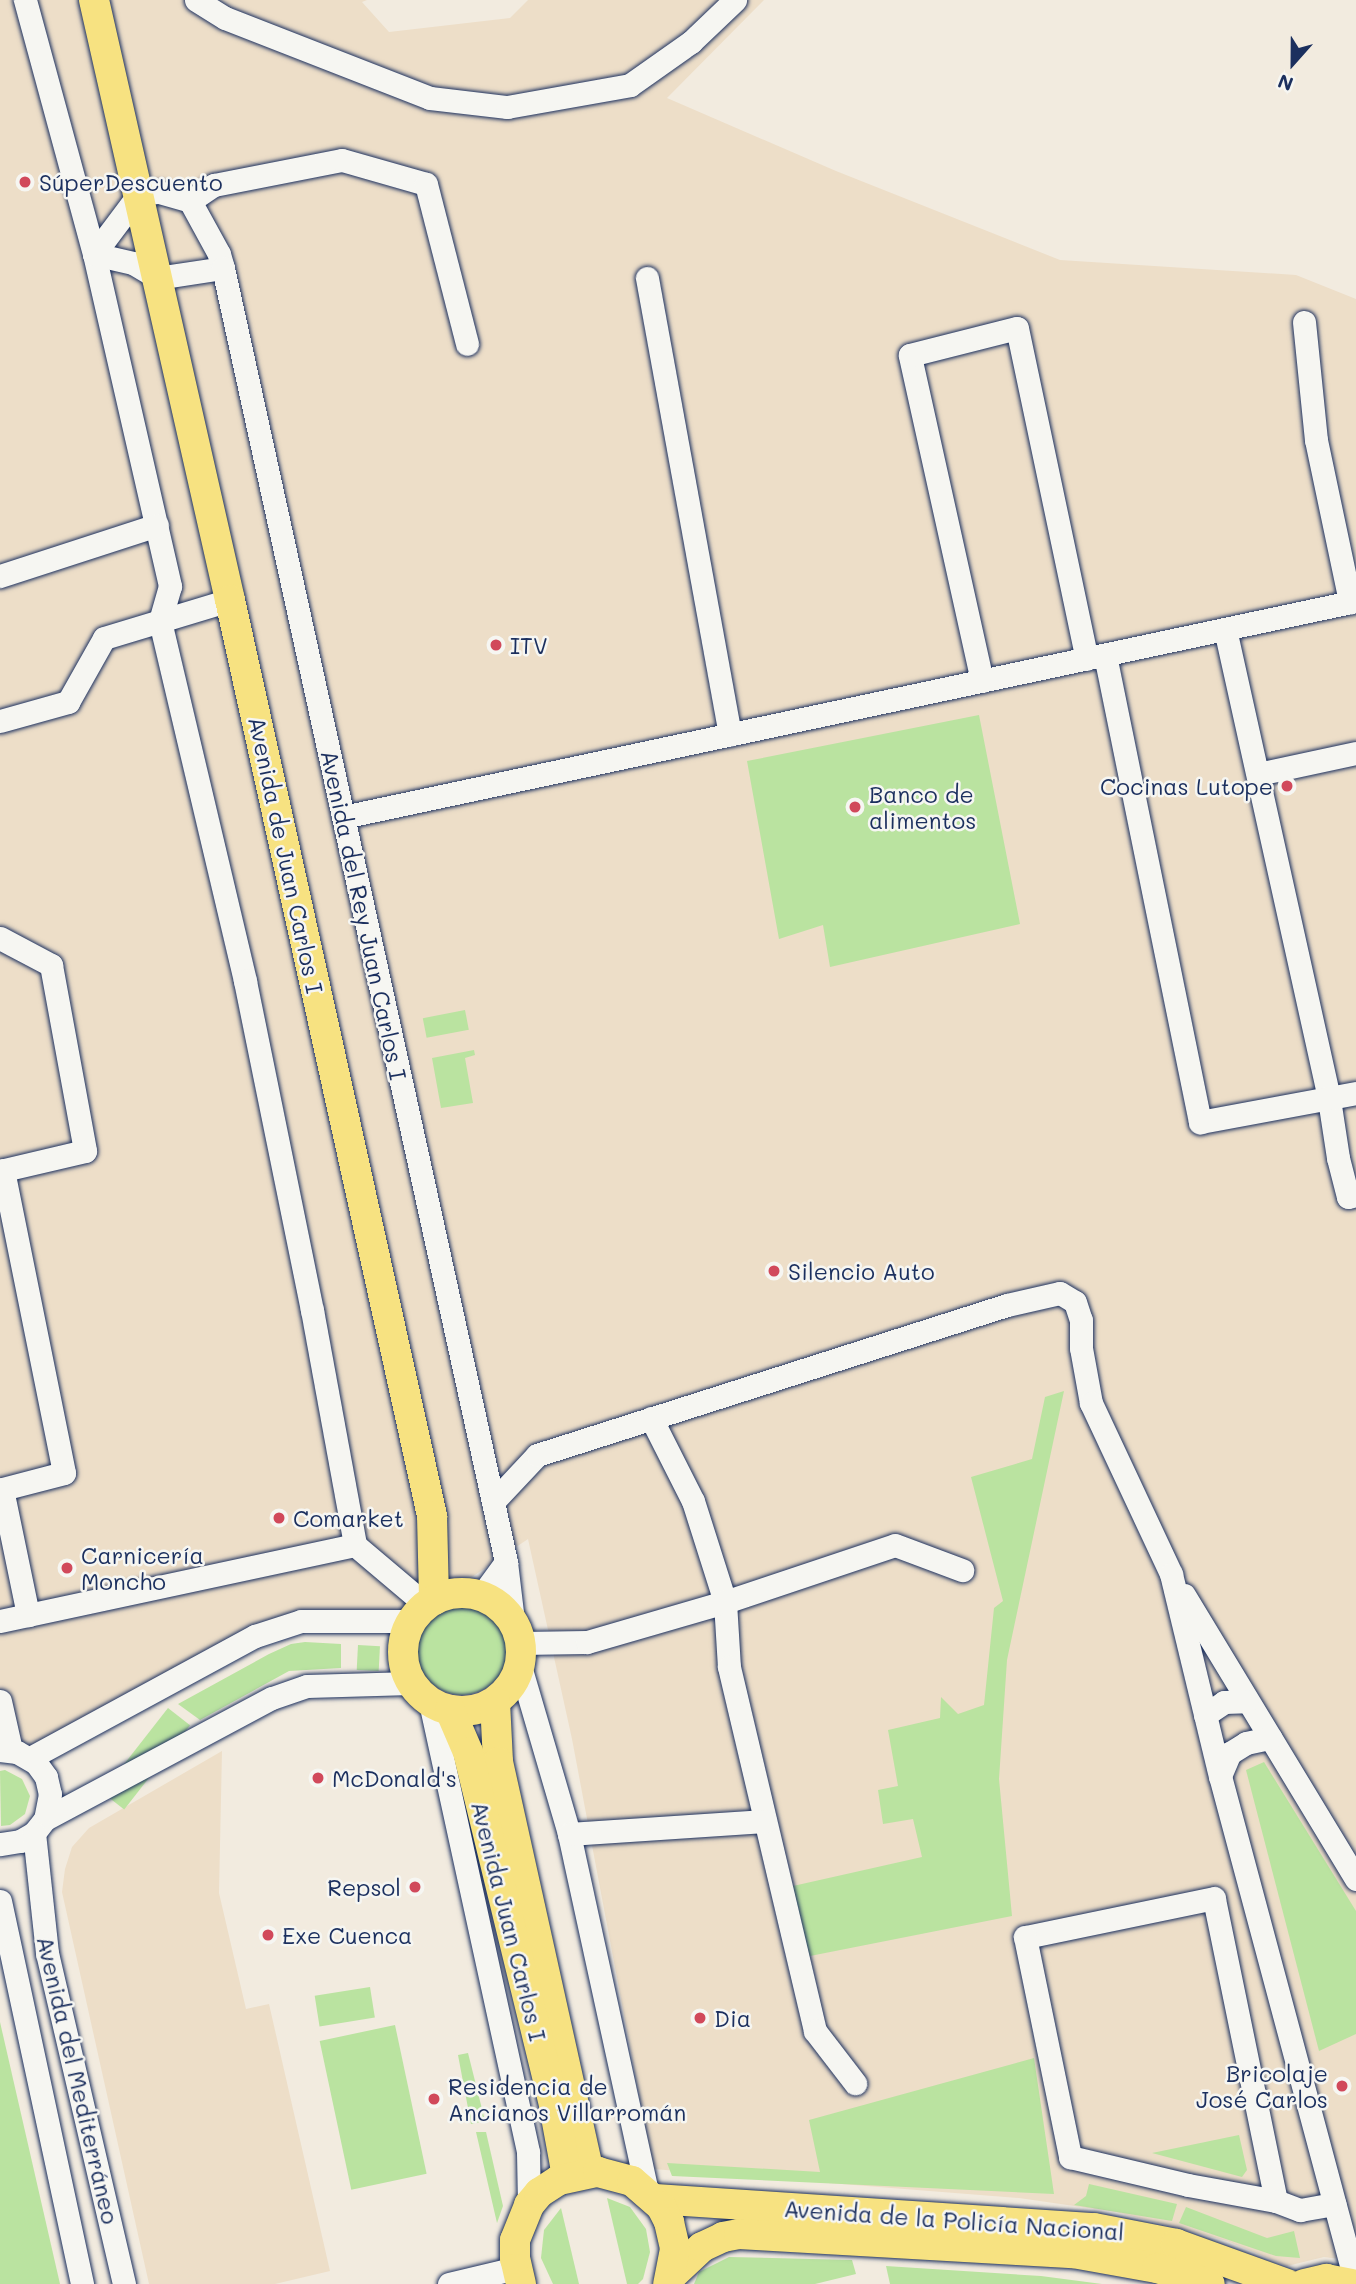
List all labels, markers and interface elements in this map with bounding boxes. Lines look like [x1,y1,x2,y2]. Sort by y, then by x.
north arrow [1258,28,1328,98]
text: N [1274,69,1297,97]
place label: SúperDescuento [39,168,223,196]
marker: SúperDescuento [17,174,33,190]
place label: ITV [510,631,548,659]
marker: ITV [488,637,504,653]
street label: Avenida de Juan Carlos I [243,714,329,996]
street label: Avenida del Rey Juan Carlos I [316,748,412,1082]
place label: Cocinas Lutope [1100,772,1273,800]
marker: Cocinas Lutope [1279,778,1295,794]
place label: Banco de alimentos [869,780,976,834]
marker: Banco de alimentos [847,799,863,815]
place label: Silencio Auto [788,1257,935,1285]
marker: Silencio Auto [766,1263,782,1279]
place label: Comarket [293,1504,404,1532]
marker: Comarket [271,1510,287,1526]
place label: Carnicería Moncho [81,1541,204,1595]
marker: Carnicería Moncho [59,1560,75,1576]
place label: McDonald's [332,1764,457,1792]
marker: McDonald's [310,1770,326,1786]
street label: Avenida Juan Carlos I [466,1798,552,2044]
place label: Repsol [327,1873,401,1901]
marker: Repsol [407,1879,423,1895]
place label: Exe Cuenca [282,1921,412,1949]
marker: Exe Cuenca [260,1927,276,1943]
street label: Avenida del Mediterráneo [31,1933,125,2227]
place label: Dia [714,2004,751,2032]
marker: Dia [692,2010,708,2026]
place label: Bricolaje José Carlos [1196,2059,1328,2113]
place label: Residencia de Ancianos Villarromán [448,2072,686,2126]
marker: Bricolaje José Carlos [1334,2078,1350,2094]
marker: Residencia de Ancianos Villarromán [426,2091,442,2107]
street label: Avenida de la Policía Nacional [783,2194,1125,2246]

